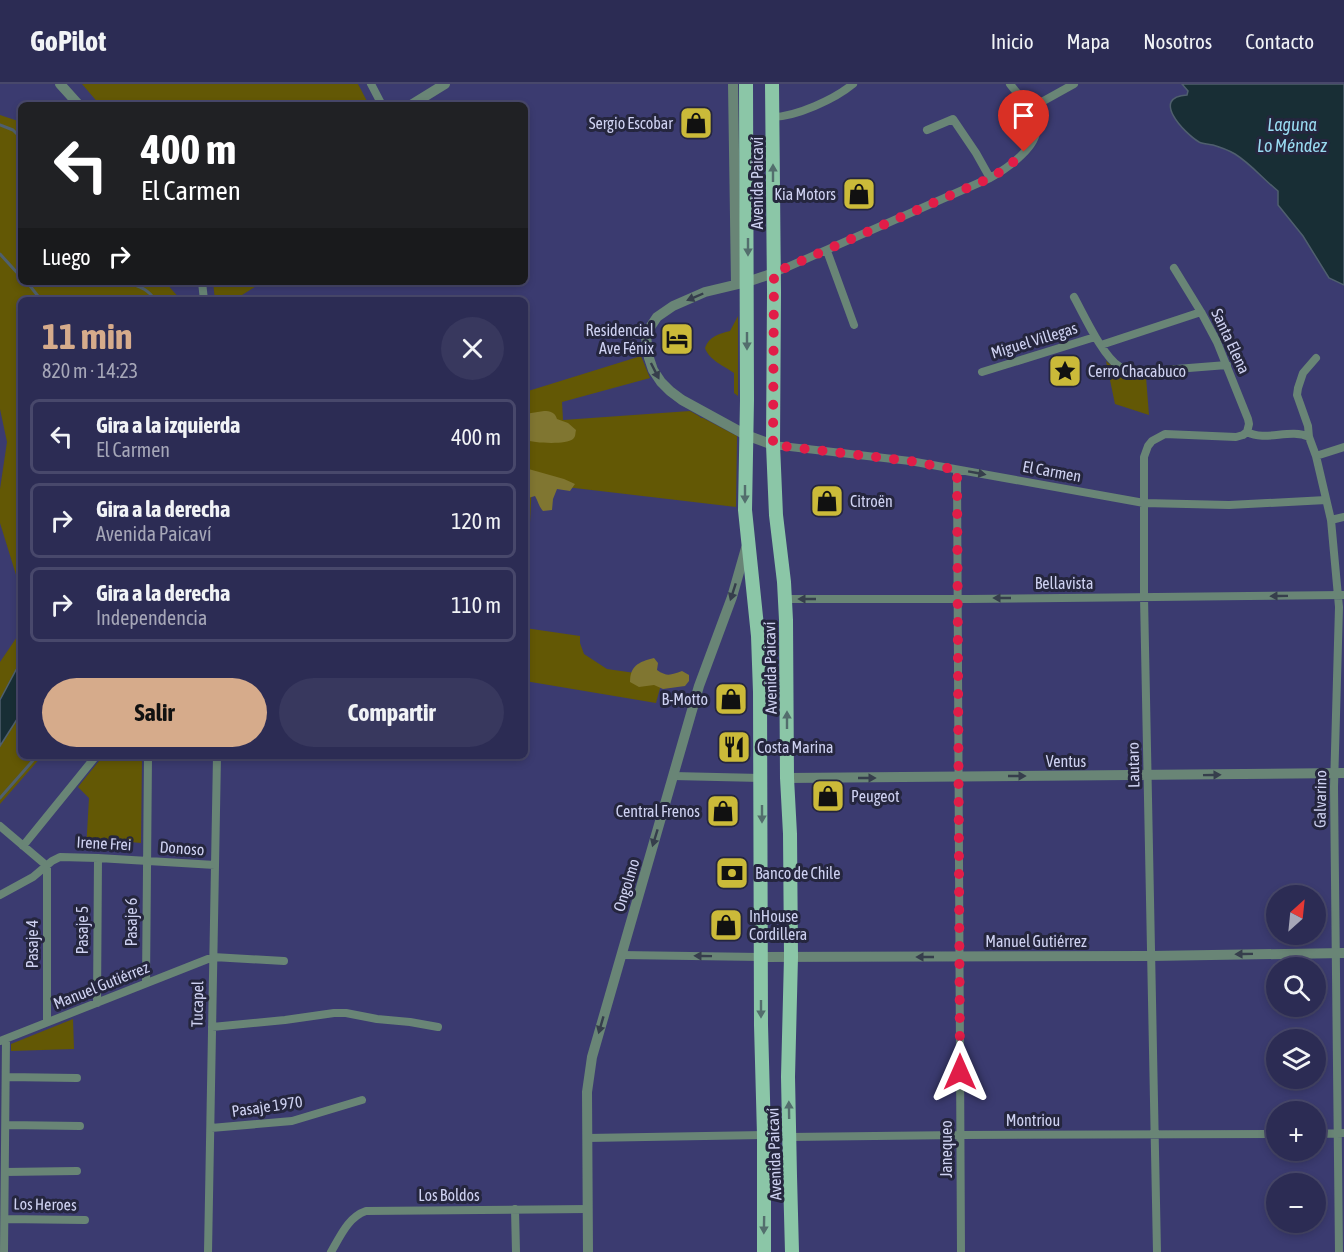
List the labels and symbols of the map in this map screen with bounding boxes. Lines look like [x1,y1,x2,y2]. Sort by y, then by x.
pin [998,90,1049,152]
shop icon: Sergio Escobar [678,105,714,141]
place label: Sergio Escobar [589,114,673,133]
water label: Laguna Lo Méndez [1257,114,1328,156]
street label: Avenida Paicaví [748,136,766,229]
one-way arrow [768,163,778,182]
shop icon: Kia Motors [841,176,877,212]
place label: Kia Motors [774,185,836,203]
one-way arrow [743,238,752,257]
one-way arrow [685,292,703,302]
street label: Santa Elena [1208,306,1254,376]
street label: Miguel Villegas [989,318,1080,363]
place label: Residencial Ave Fénix [586,321,655,357]
hotel icon: Residencial Ave Fénix [659,321,695,357]
one-way arrow [742,331,752,350]
place icon: Cerro Chacabuco [1047,353,1083,389]
one-way arrow [650,362,660,379]
place label: Cerro Chacabuco [1088,362,1186,380]
street label: El Carmen [1021,457,1083,485]
one-way arrow [967,469,986,478]
shop icon: Citroën [809,483,845,519]
one-way arrow [740,484,750,503]
place label: Citroën [850,492,893,510]
street label: Bellavista [1035,574,1093,592]
one-way arrow [728,583,738,601]
one-way arrow [1269,591,1288,601]
one-way arrow [992,593,1011,603]
one-way arrow [797,594,816,604]
street label: Avenida Paicaví [760,621,780,714]
shop icon: B-Motto [713,681,749,717]
place label: B-Motto [662,690,708,708]
one-way arrow [782,710,792,729]
restaurant icon: Costa Marina [716,729,752,765]
place label: Costa Marina [757,738,833,756]
street label: Lautaro [1124,742,1142,788]
street label: Ventus [1046,752,1087,770]
one-way arrow [1203,770,1222,780]
street label: Galvarino [1310,770,1330,828]
one-way arrow [1008,771,1027,781]
one-way arrow [857,773,876,783]
shop icon: Peugeot [810,778,846,814]
place label: Peugeot [851,787,900,806]
shop icon: Central Frenos [705,793,741,829]
place label: Central Frenos [616,802,700,820]
one-way arrow [757,805,767,824]
one-way arrow [650,829,659,847]
street label: Irene Frei [76,833,132,853]
street label: Donoso [159,837,205,859]
bank icon: Banco de Chile [714,855,750,891]
street label: Ongolmo [609,856,644,914]
place label: Banco de Chile [755,864,840,882]
north arrow [1266,885,1326,945]
street label: Pasaje 6 [122,898,141,946]
street label: Pasaje 5 [73,906,92,954]
shop icon: InHouse Cordillera [708,907,744,943]
place label: InHouse Cordillera [749,907,807,943]
street label: Pasaje 4 [23,920,42,968]
street label: Manuel Gutiérrez [985,932,1087,950]
one-way arrow [1234,949,1253,959]
one-way arrow [693,951,712,960]
one-way arrow [915,952,934,962]
street label: Manuel Gutiérrez [51,958,152,1012]
street label: Tucapel [188,980,207,1027]
one-way arrow [756,1000,766,1019]
one-way arrow [595,1016,605,1034]
position arrow [928,1040,992,1104]
street label: Pasaje 1970 [230,1092,304,1121]
one-way arrow [784,1100,794,1119]
street label: Avenida Paicaví [763,1107,785,1201]
street label: Montriou [1006,1111,1060,1129]
street label: Janequeo [937,1120,956,1178]
street label: Los Boldos [418,1186,480,1204]
street label: Los Heroes [13,1194,77,1214]
one-way arrow [759,1216,769,1235]

